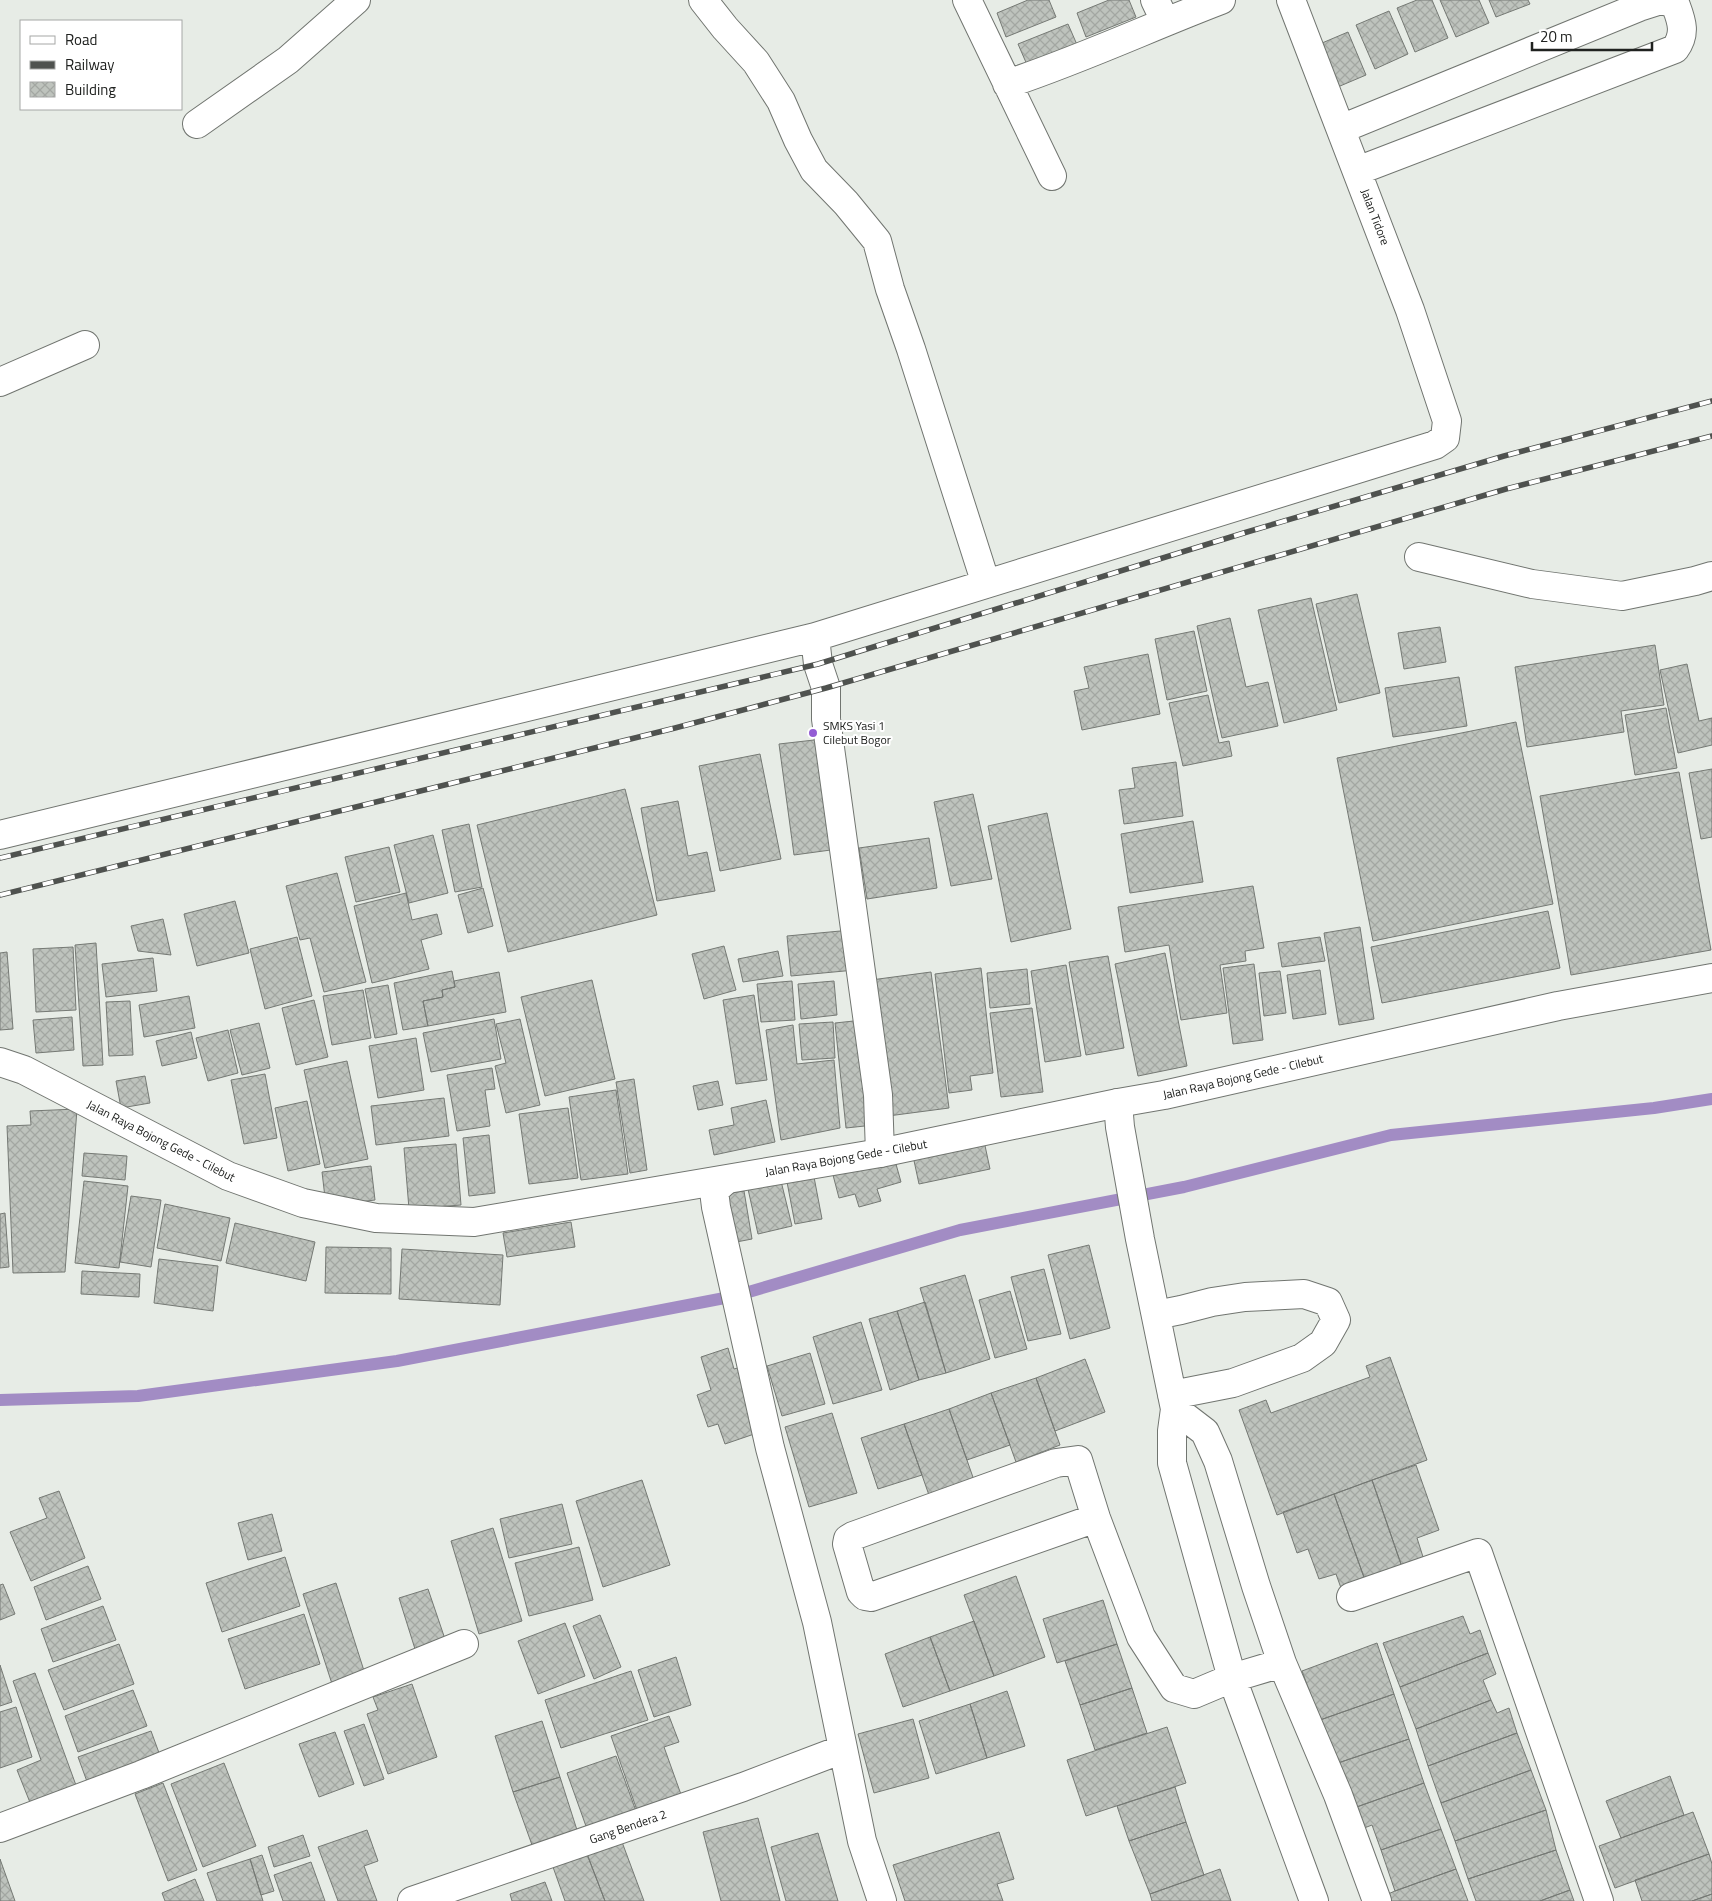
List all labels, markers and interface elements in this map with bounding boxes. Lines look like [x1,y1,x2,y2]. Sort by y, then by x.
legend [20,20,182,110]
scale bar [1532,20,1652,52]
text: 20 m [1540,25,1573,48]
text: Road [65,28,97,51]
text: Railway [65,53,115,76]
text: Building [65,78,116,101]
street label: Jalan Tidore [1356,186,1395,248]
place label: SMKS Yasi 1 Cilebut Bogor [823,716,891,749]
marker: SMKS Yasi 1 Cilebut Bogor [807,727,819,739]
street label: Jalan Raya Bojong Gede - Cilebut [1161,1049,1326,1104]
street label: Jalan Raya Bojong Gede - Cilebut [84,1095,239,1187]
street label: Jalan Raya Bojong Gede - Cilebut [763,1134,929,1181]
street label: Gang Bendera 2 [587,1804,669,1849]

